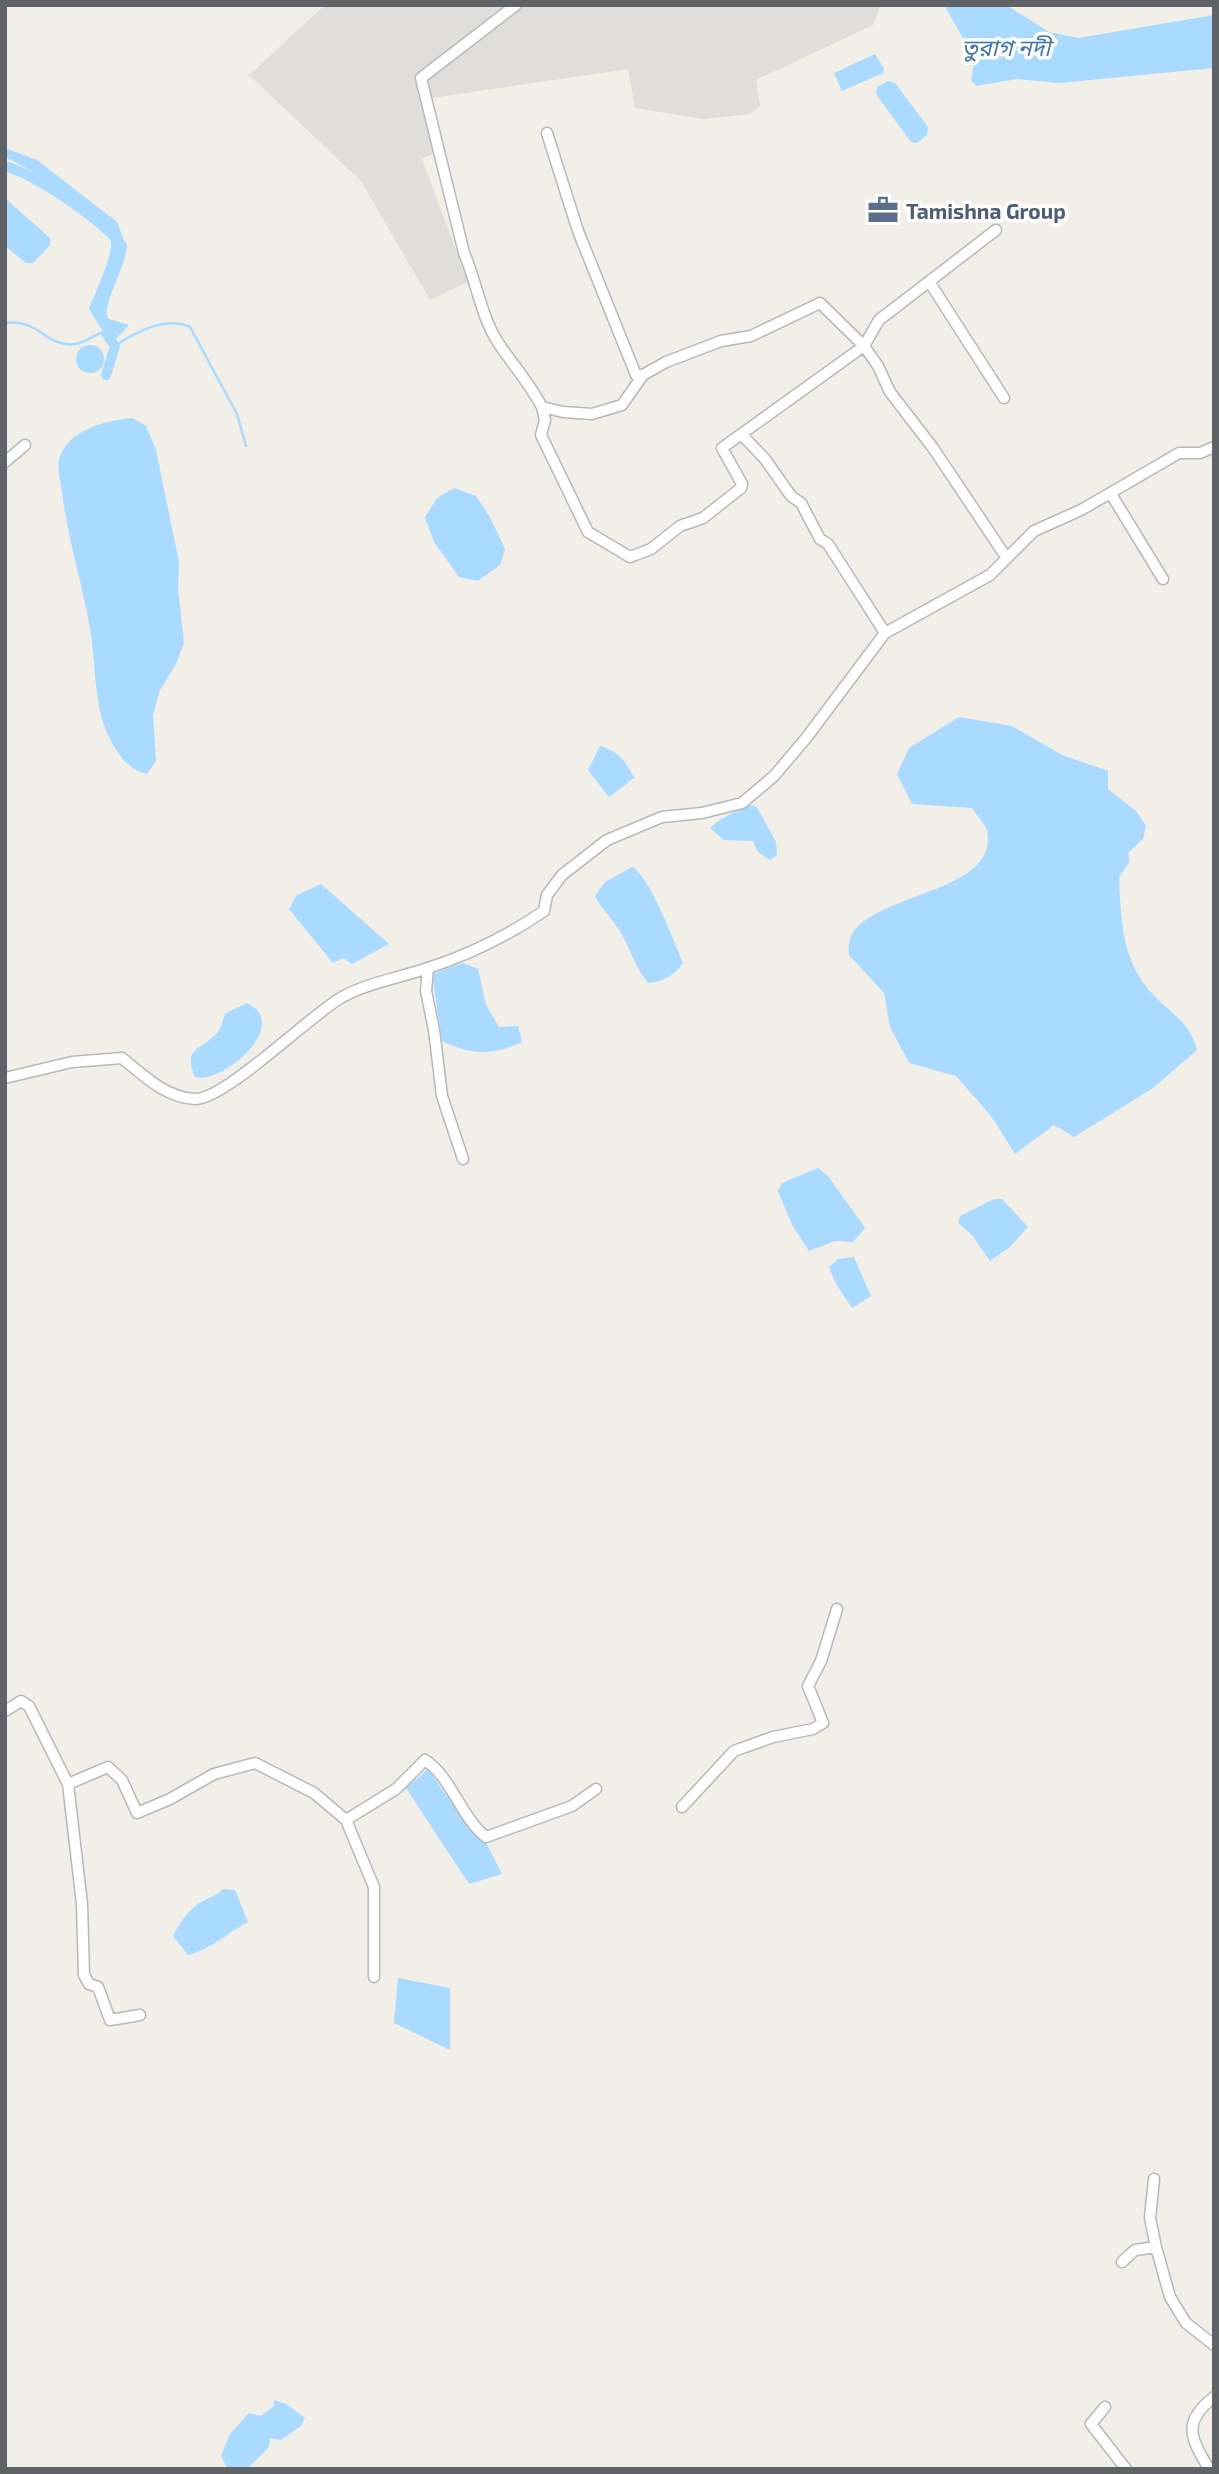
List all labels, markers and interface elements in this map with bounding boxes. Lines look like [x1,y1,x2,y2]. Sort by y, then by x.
water label: তুরাগ নদী [962,33,1054,62]
office icon: Tamishna Group [866,193,900,227]
place label: Tamishna Group [906,198,1066,223]

